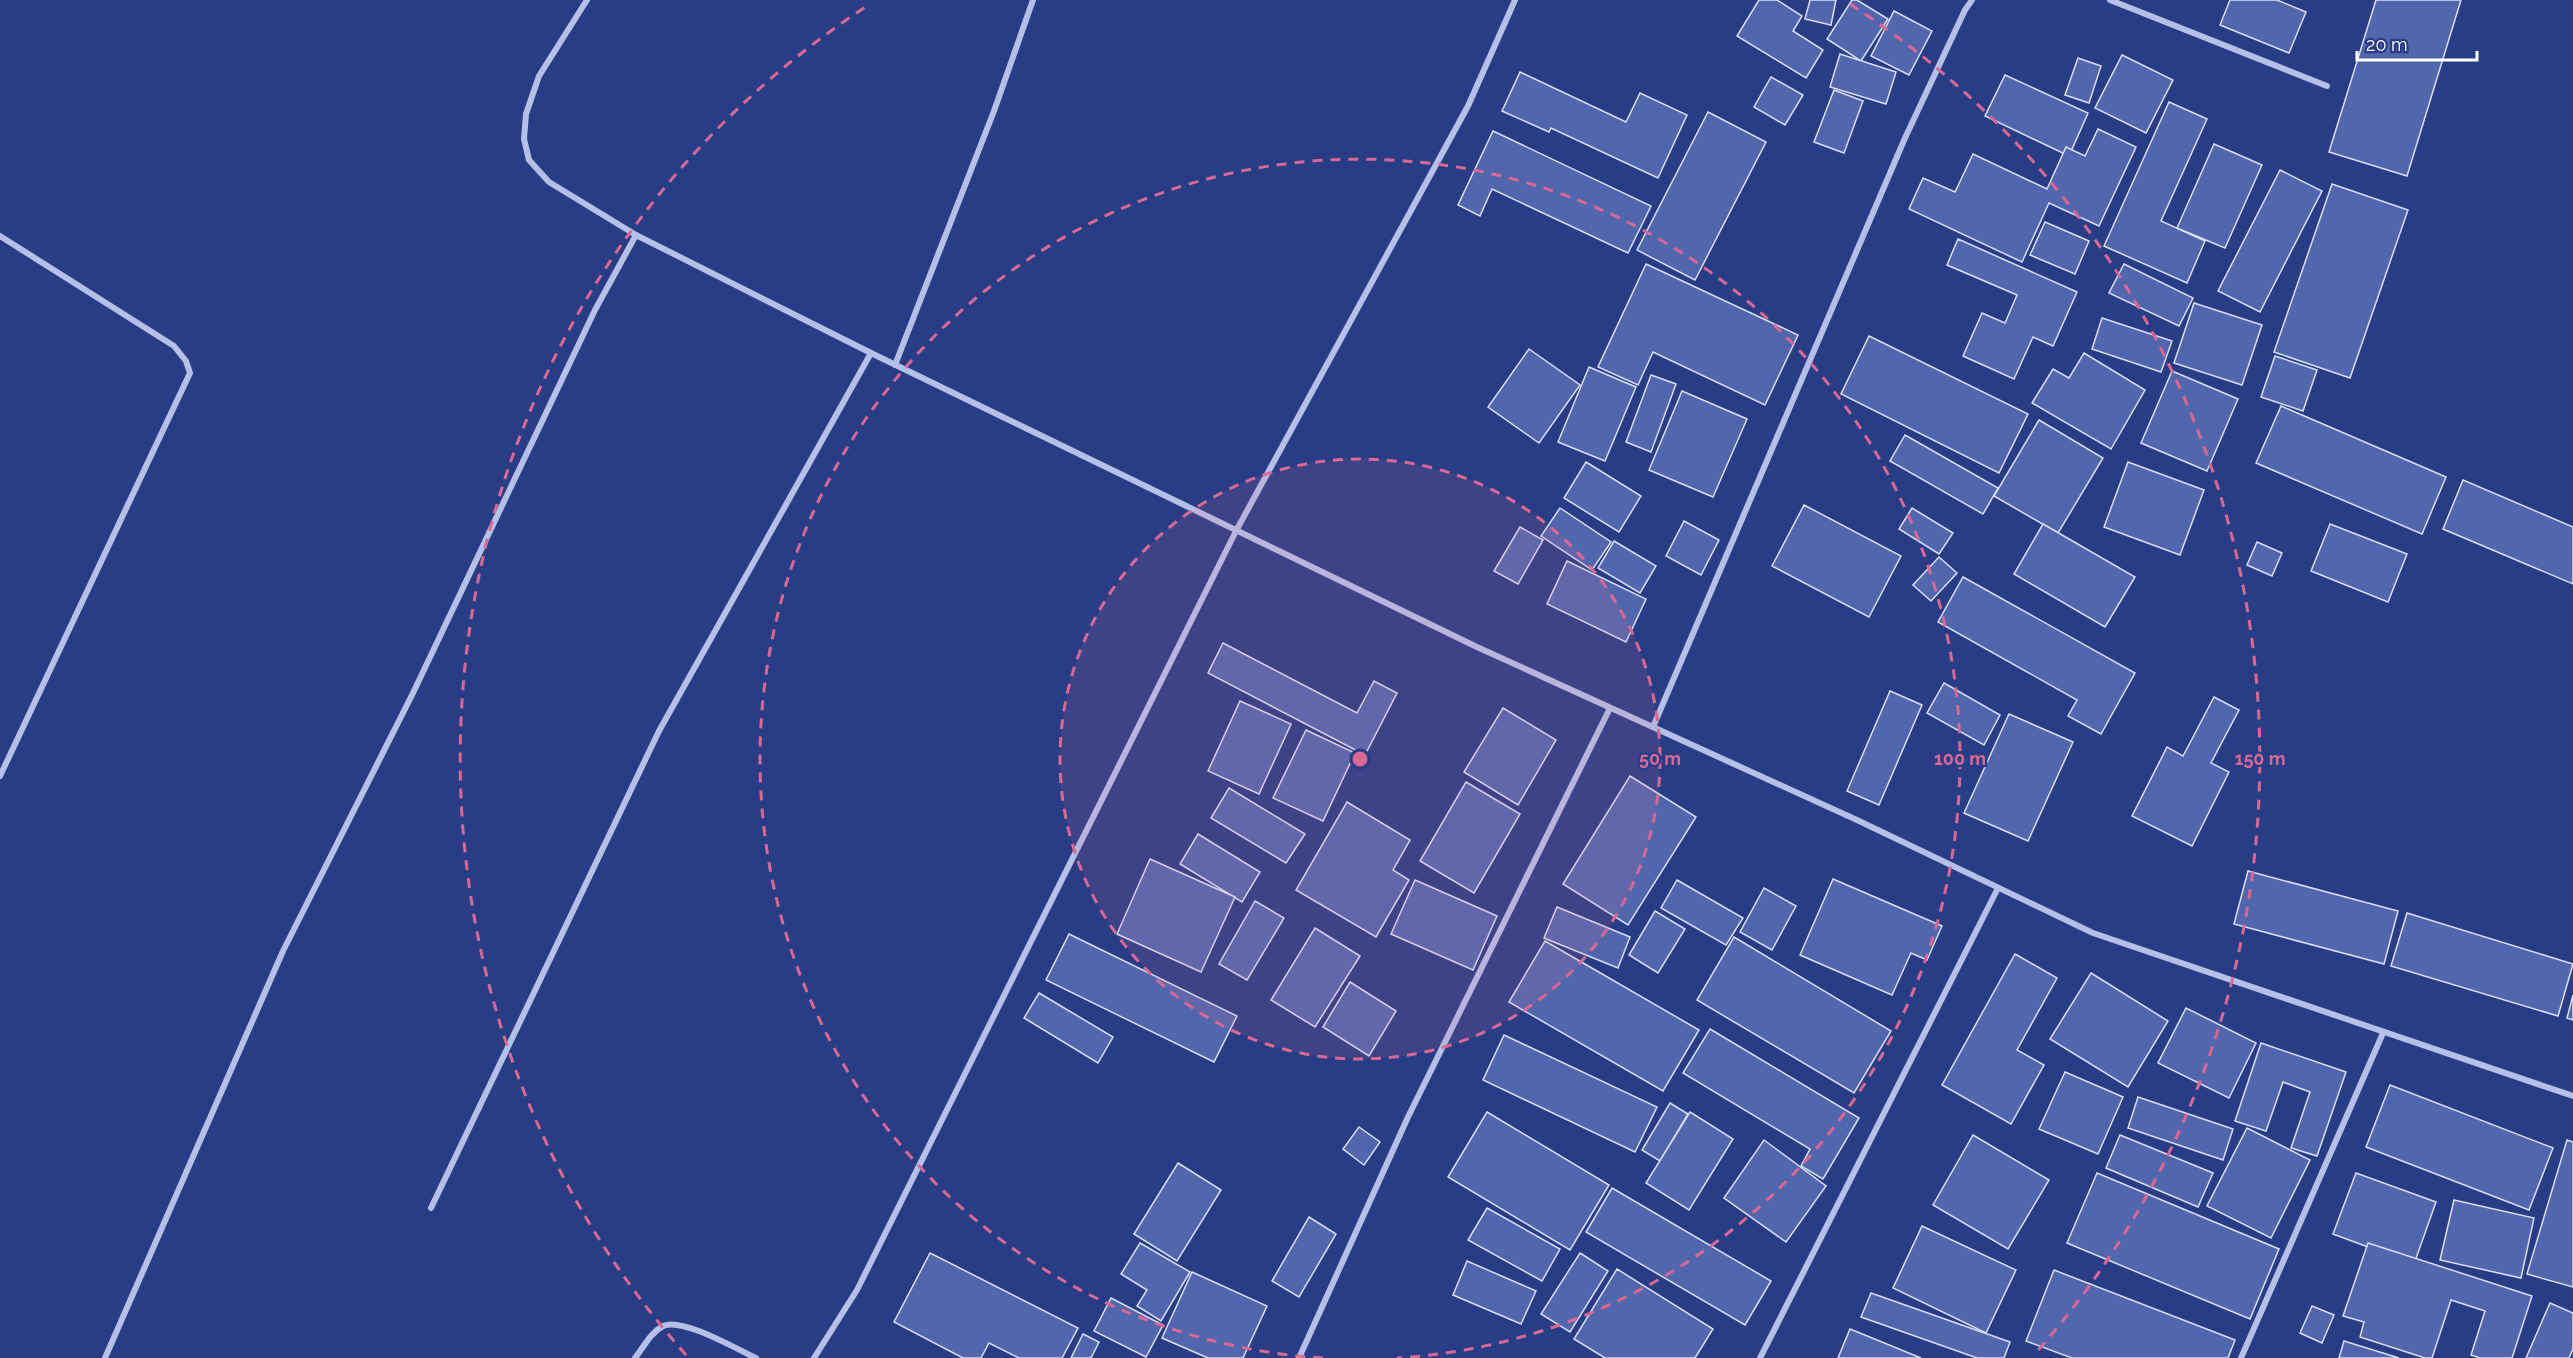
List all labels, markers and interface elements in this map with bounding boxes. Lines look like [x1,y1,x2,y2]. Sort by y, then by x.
scale bar [2357,24,2477,62]
text: 20 m [2366,34,2408,55]
text: 50 m [1639,748,1681,769]
text: 100 m [1934,748,1986,769]
text: 150 m [2235,748,2286,769]
centre of rings [1350,749,1370,769]

